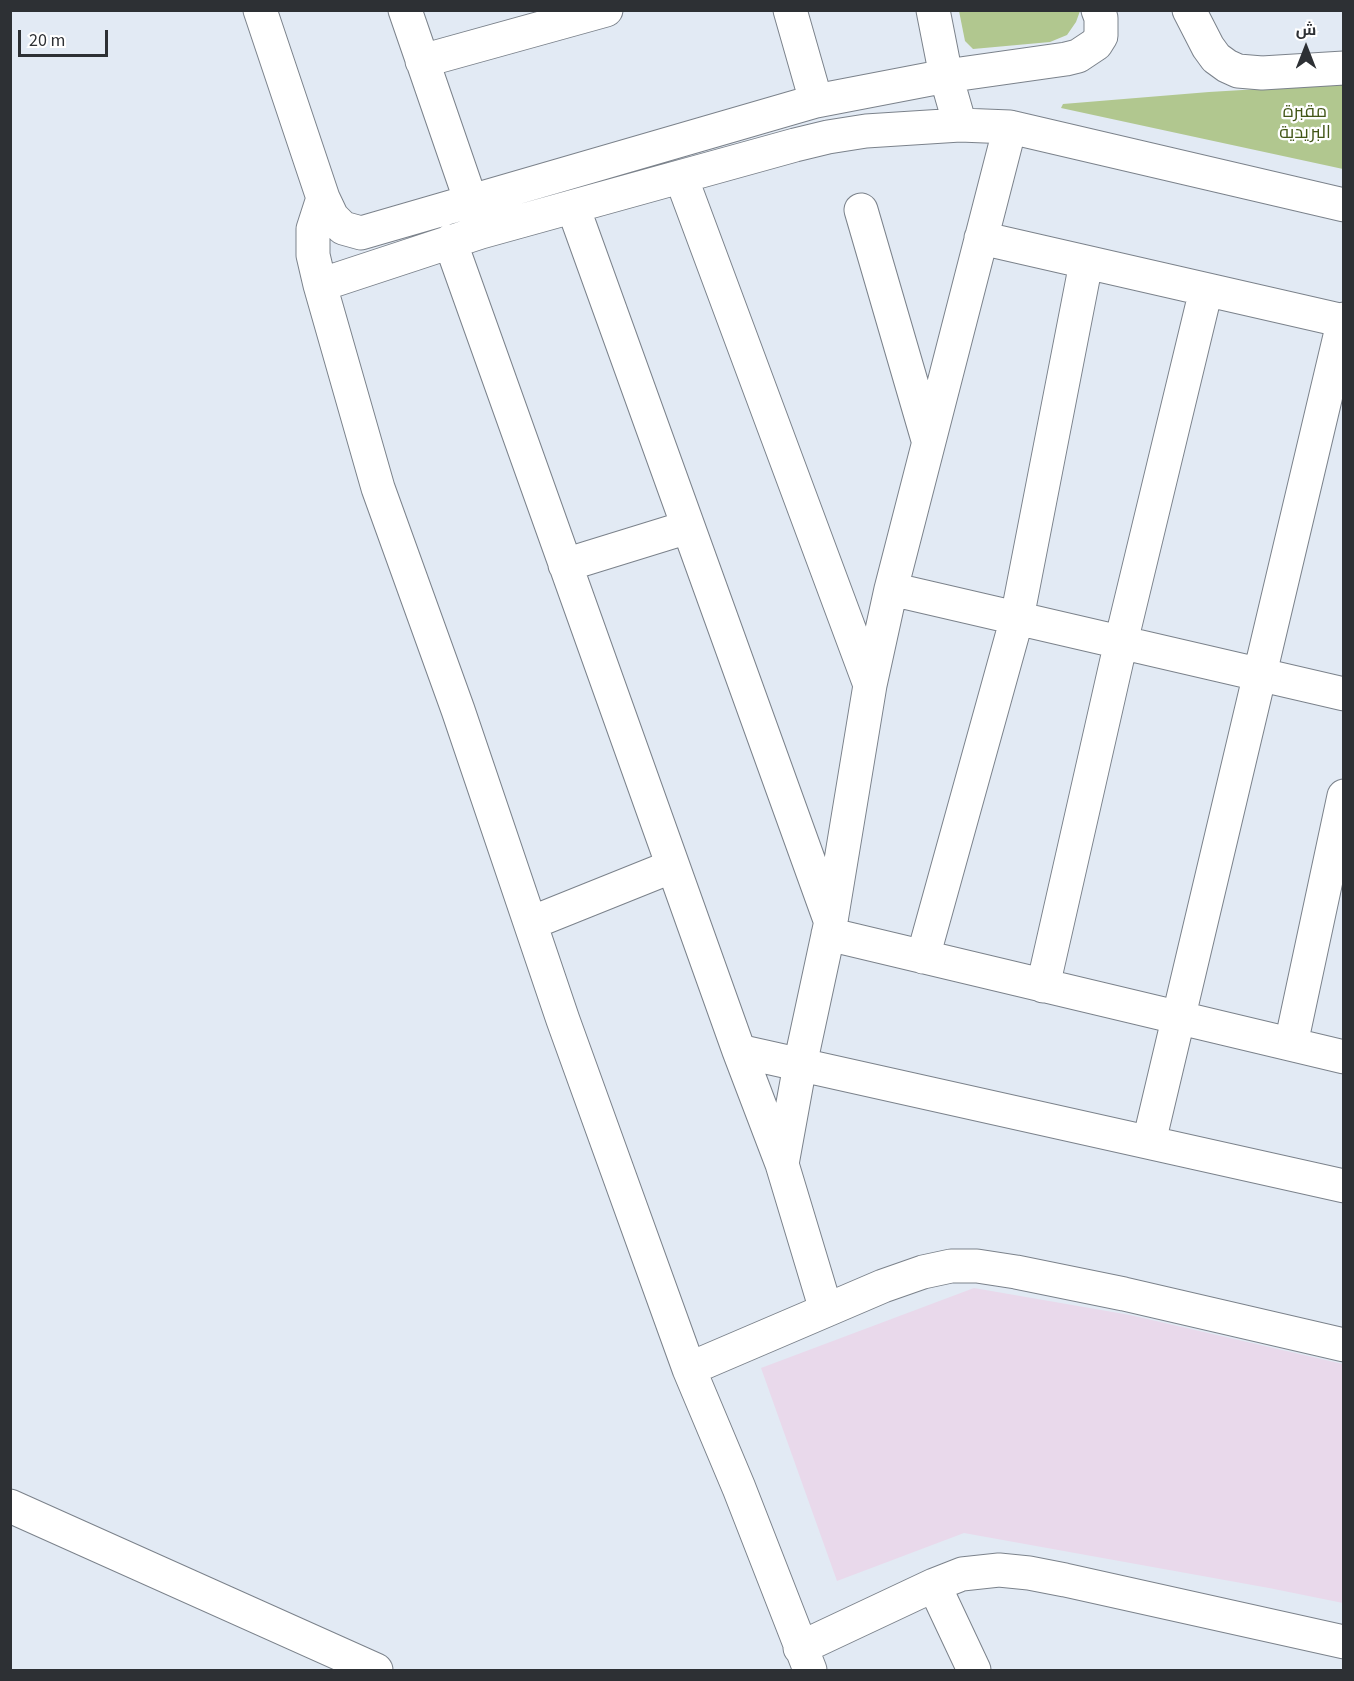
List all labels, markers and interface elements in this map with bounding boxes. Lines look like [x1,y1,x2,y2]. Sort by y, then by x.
scale bar [21,18,111,56]
north arrow [1276,18,1336,78]
text: ش [1296,19,1316,41]
text: 20 m [29,28,65,53]
park label: مقبرة البريدية [1279,102,1331,144]

